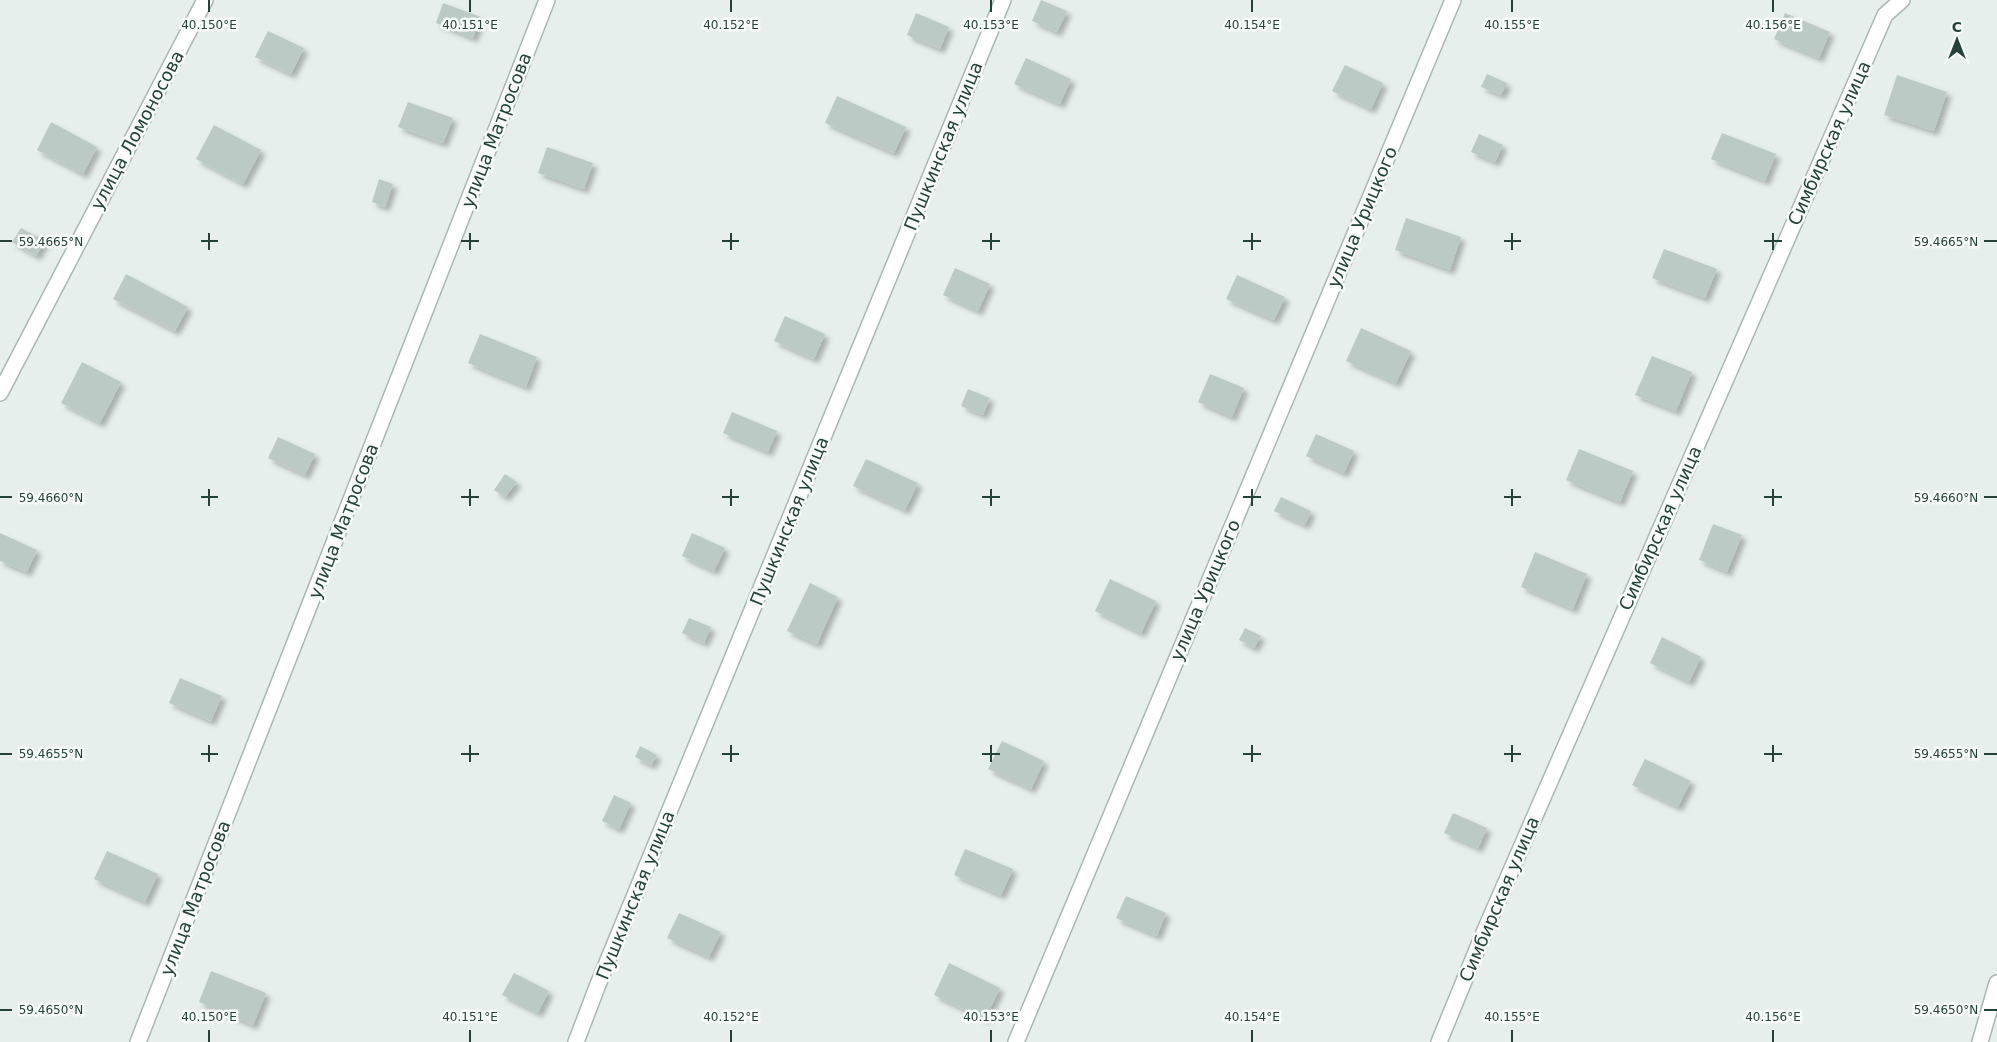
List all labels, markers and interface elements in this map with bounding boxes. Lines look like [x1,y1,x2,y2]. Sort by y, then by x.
north arrow [1932,15,1982,65]
text: 40.150°E [181,18,237,32]
text: 40.151°E [442,18,498,32]
text: 40.152°E [703,18,759,32]
text: 40.153°E [963,18,1019,32]
text: 40.154°E [1224,18,1280,32]
text: 40.155°E [1484,18,1540,32]
text: 40.156°E [1745,18,1801,32]
text: С [1952,19,1962,35]
street label: улица Ломоносова [86,47,188,213]
street label: улица Матросова [457,49,535,211]
street label: Пушкинская улица [899,58,987,234]
street label: Симбирская улица [1783,58,1875,228]
street label: улица Урицкого [1323,143,1401,291]
text: 59.4665°N [19,235,83,249]
text: 59.4665°N [1914,235,1978,249]
street label: Пушкинская улица [745,433,833,609]
street label: улица Матросова [304,440,382,602]
street label: Симбирская улица [1614,443,1706,613]
text: 59.4660°N [19,491,83,505]
text: 59.4660°N [1914,491,1978,505]
street label: улица Урицкого [1166,516,1244,664]
text: 59.4655°N [19,747,83,761]
text: 59.4655°N [1914,747,1978,761]
street label: Пушкинская улица [591,807,679,983]
street label: Симбирская улица [1455,813,1543,985]
street label: улица Матросова [156,817,234,979]
text: 59.4650°N [19,1003,83,1017]
text: 59.4650°N [1914,1003,1978,1017]
text: 40.150°E [181,1010,237,1024]
text: 40.151°E [442,1010,498,1024]
text: 40.152°E [703,1010,759,1024]
text: 40.153°E [963,1010,1019,1024]
text: 40.154°E [1224,1010,1280,1024]
text: 40.155°E [1484,1010,1540,1024]
text: 40.156°E [1745,1010,1801,1024]

